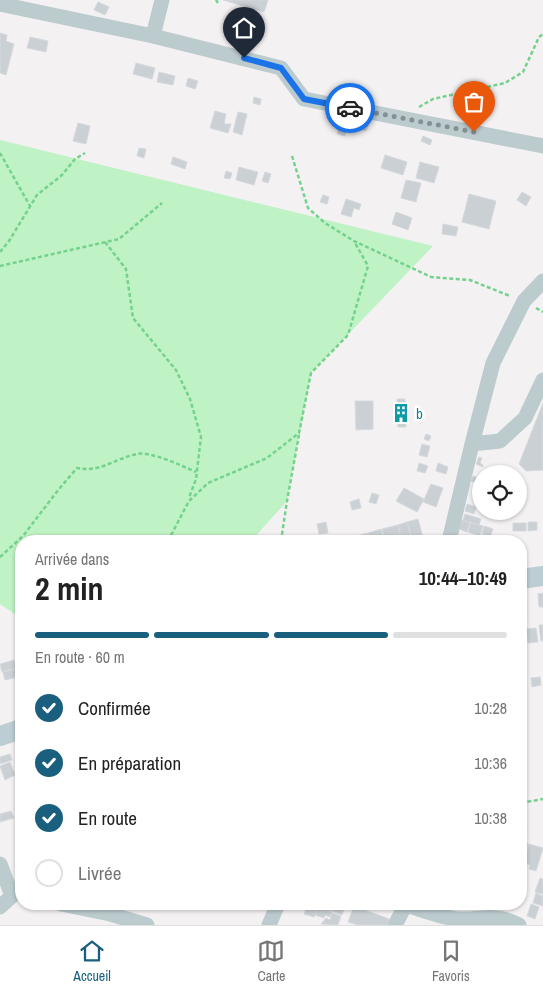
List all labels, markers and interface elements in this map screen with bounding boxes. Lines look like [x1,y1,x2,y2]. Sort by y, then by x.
pin [223,7,265,58]
icon: home [230,14,258,42]
pin [453,81,495,132]
courier [325,83,375,133]
icon: bag [460,88,488,116]
icon: car [336,94,364,122]
building icon: b [390,402,412,424]
place label: b [416,403,423,424]
map controls [472,465,527,520]
button: locate [472,465,527,520]
text: Arrivée dans [35,548,109,570]
text: 10:44–10:49 [419,565,507,591]
text: 2 min [35,567,104,610]
text: En route · 60 m [35,646,125,668]
icon: check [35,694,63,722]
text: Confirmée [78,695,151,721]
text: 10:28 [474,697,507,719]
icon: check [35,749,63,777]
text: En préparation [78,750,181,776]
text: 10:36 [474,752,507,774]
icon: check [35,804,63,832]
text: En route [78,805,137,831]
text: 10:38 [474,807,507,829]
text: Livrée [78,860,121,886]
tab: Accueil [73,937,111,985]
tab: Carte [257,937,286,985]
tab: Favoris [432,937,470,985]

